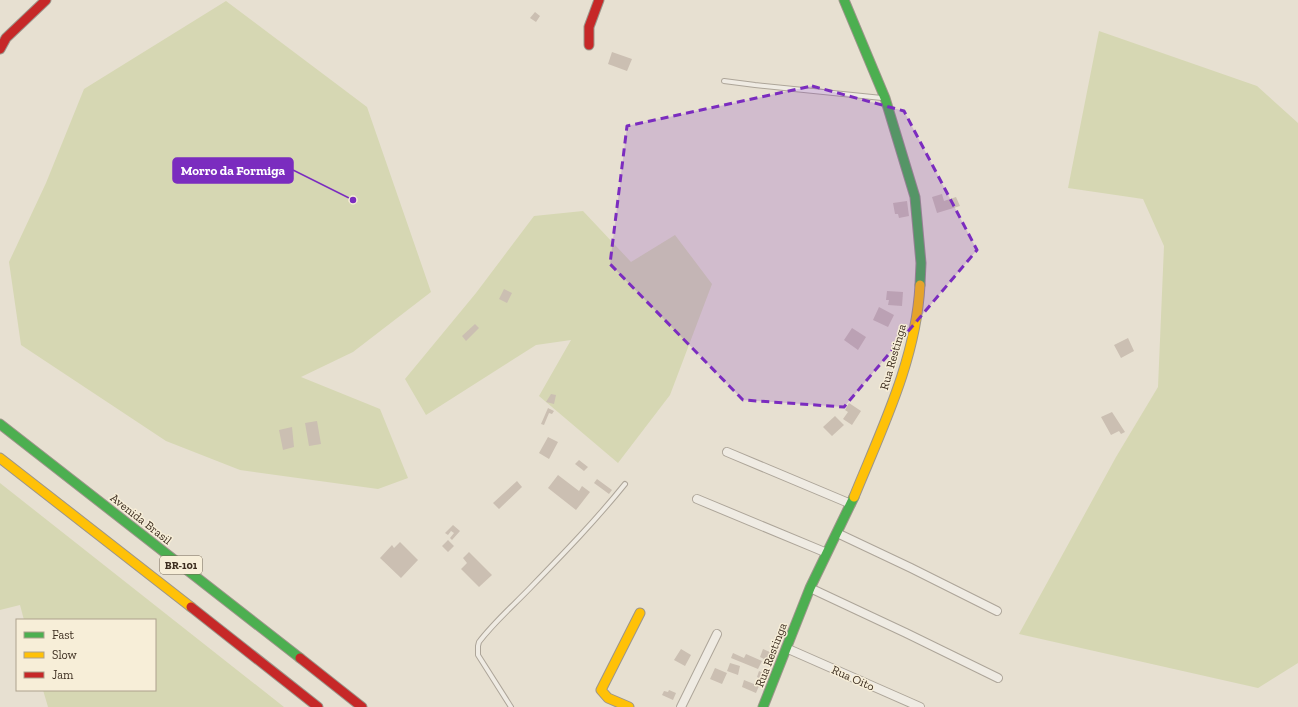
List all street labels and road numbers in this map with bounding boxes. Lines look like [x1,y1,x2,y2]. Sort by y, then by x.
street label: Rua Restinga [877,322,909,392]
street label: Avenida Brasil [108,491,174,547]
road number: BR-101 [160,556,202,574]
street label: Rua Restinga [752,621,790,689]
street label: Rua Oito [829,662,877,694]

